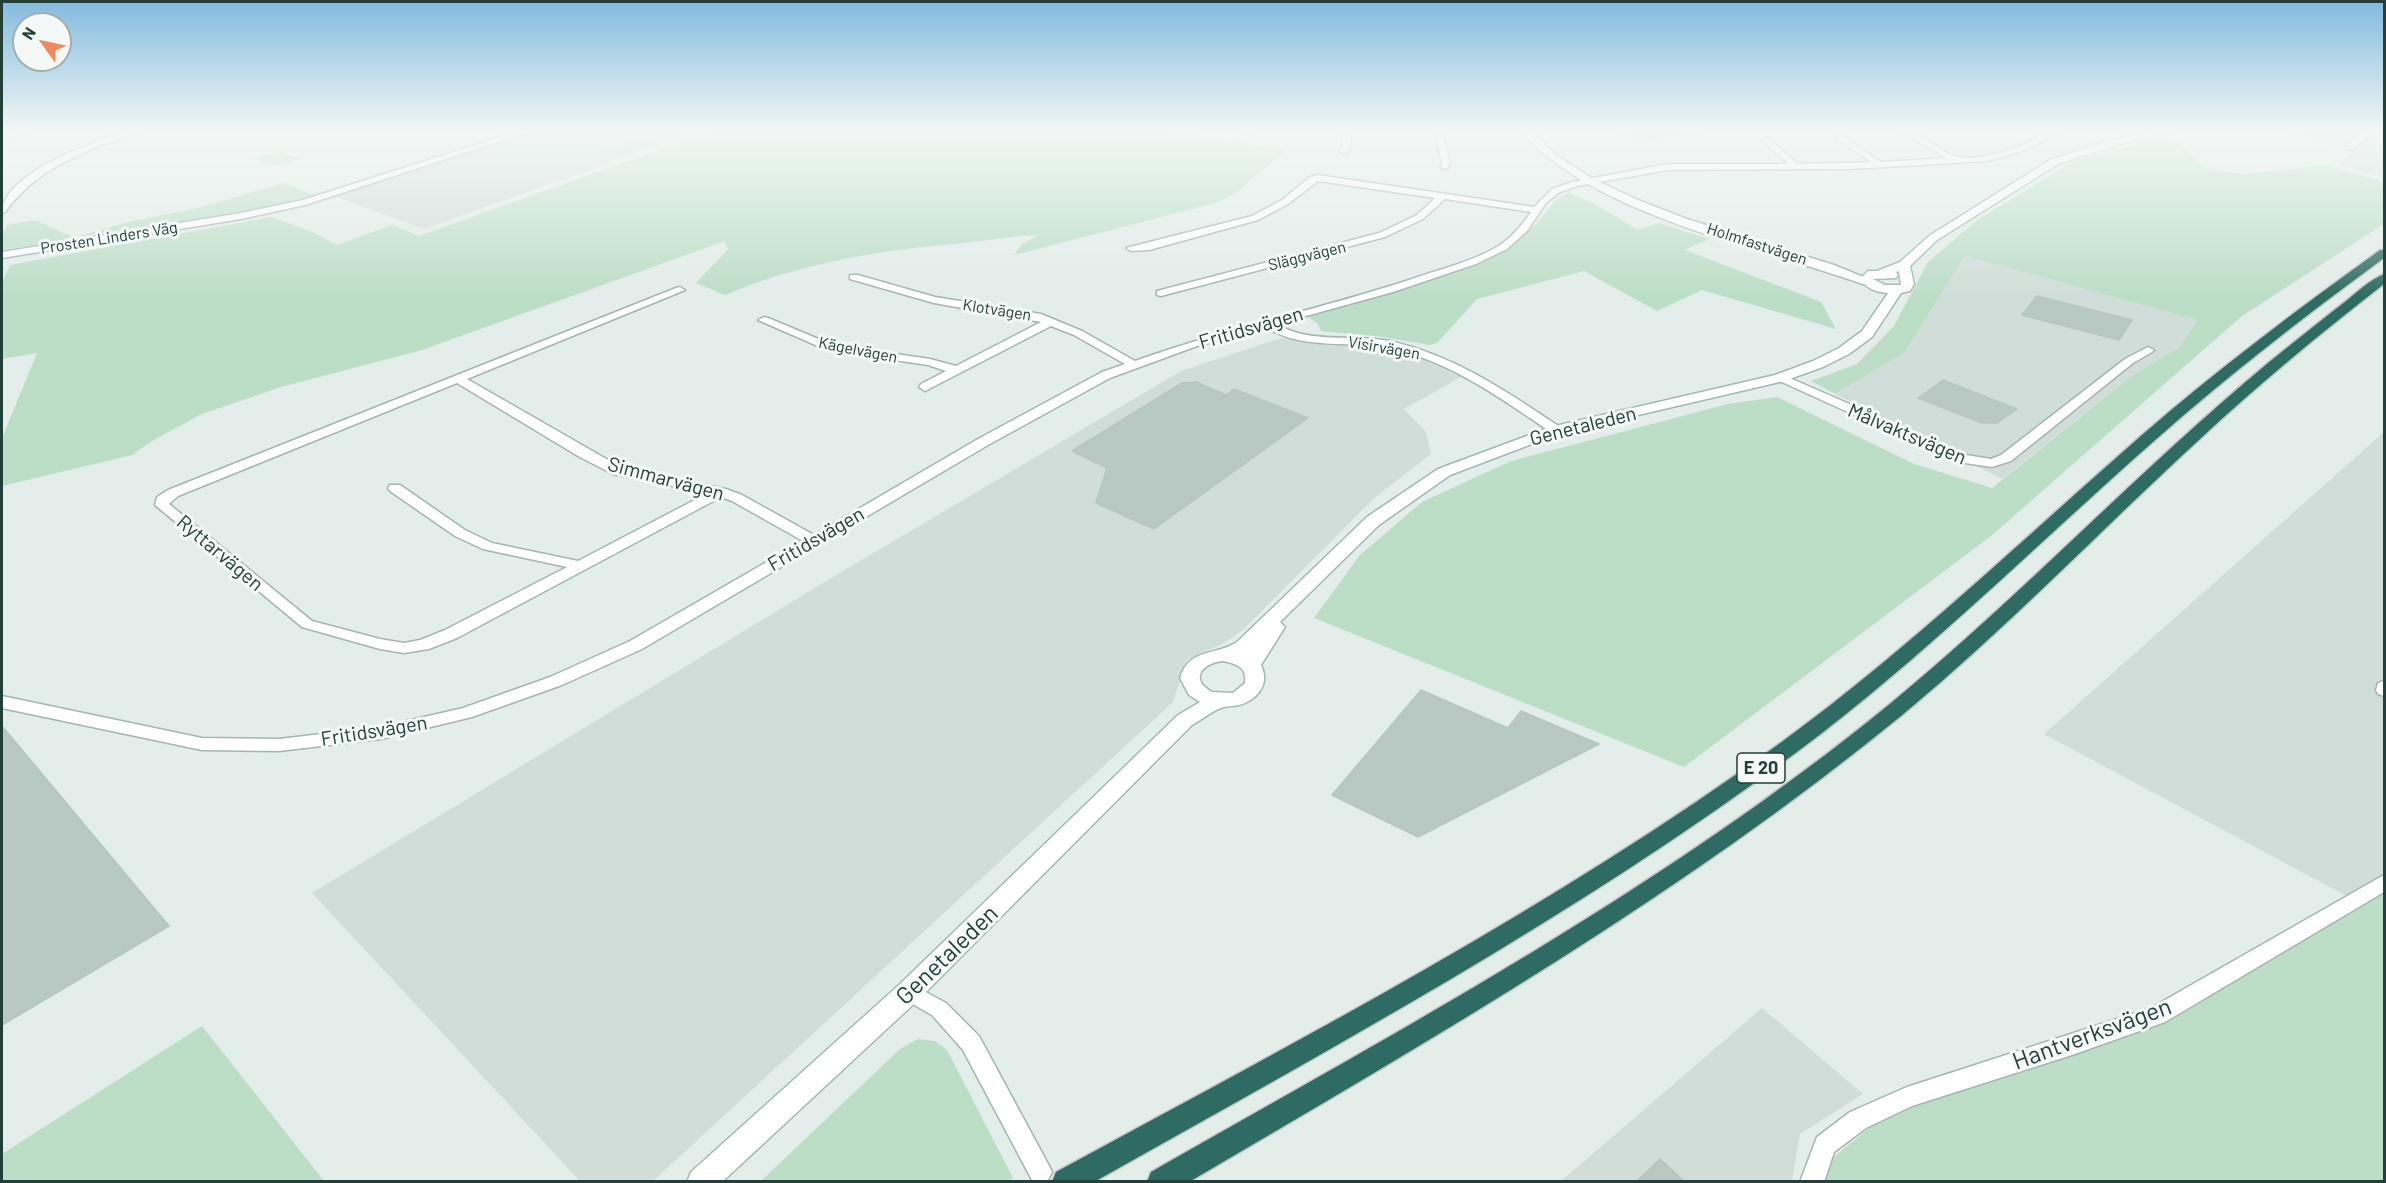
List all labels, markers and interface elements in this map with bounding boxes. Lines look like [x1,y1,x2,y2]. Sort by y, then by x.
north arrow [12,12,72,72]
text: N [17,23,39,43]
street label: Prosten Linders Väg [39,218,179,258]
street label: Holmfastvägen [1704,219,1810,269]
street label: Släggvägen [1266,237,1348,275]
street label: Klotvägen [961,295,1033,325]
street label: Fritidsvägen [1196,302,1306,354]
street label: Visirvägen [1346,332,1422,364]
street label: Kägelvägen [817,333,899,367]
street label: Målvaktsvägen [1844,398,1970,470]
street label: Genetaleden [1527,401,1639,451]
street label: Simmarvägen [605,452,727,506]
street label: Fritidsvägen [763,502,869,576]
street label: Ryttarvägen [172,510,268,596]
street label: Fritidsvägen [319,711,429,751]
road number: E 20 [1737,753,1785,783]
street label: Genetaleden [890,899,1004,1011]
street label: Hantverksvägen [2009,992,2175,1076]

